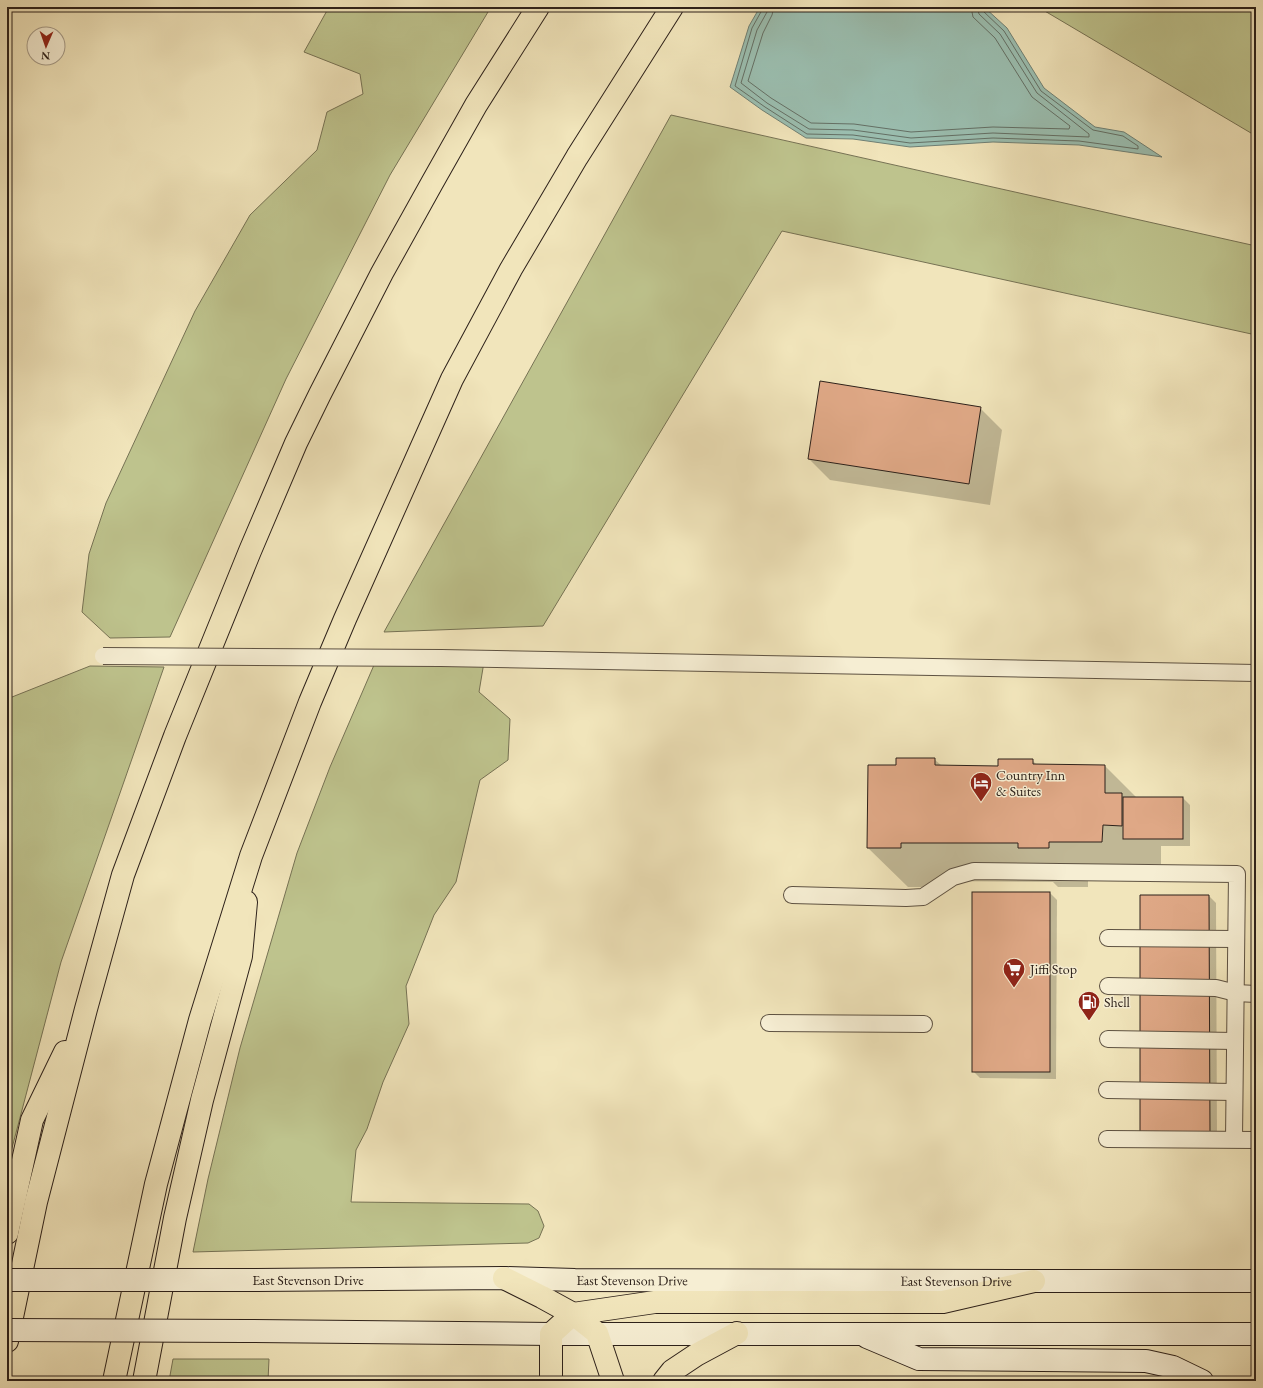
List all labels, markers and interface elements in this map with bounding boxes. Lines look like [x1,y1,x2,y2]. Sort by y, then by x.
north arrow [26,26,66,66]
text: N [41,49,50,63]
place label: Country Inn & Suites [996,766,1066,800]
hotel icon: Country Inn & Suites [968,770,994,803]
supermarket icon: Jiffi Stop [1001,956,1027,989]
place label: Jiffi Stop [1029,960,1077,978]
fuel station icon: Shell [1076,989,1102,1022]
place label: Shell [1104,993,1131,1011]
street label: East Stevenson Drive [252,1271,364,1289]
street label: East Stevenson Drive [576,1271,688,1289]
street label: East Stevenson Drive [900,1272,1012,1290]

